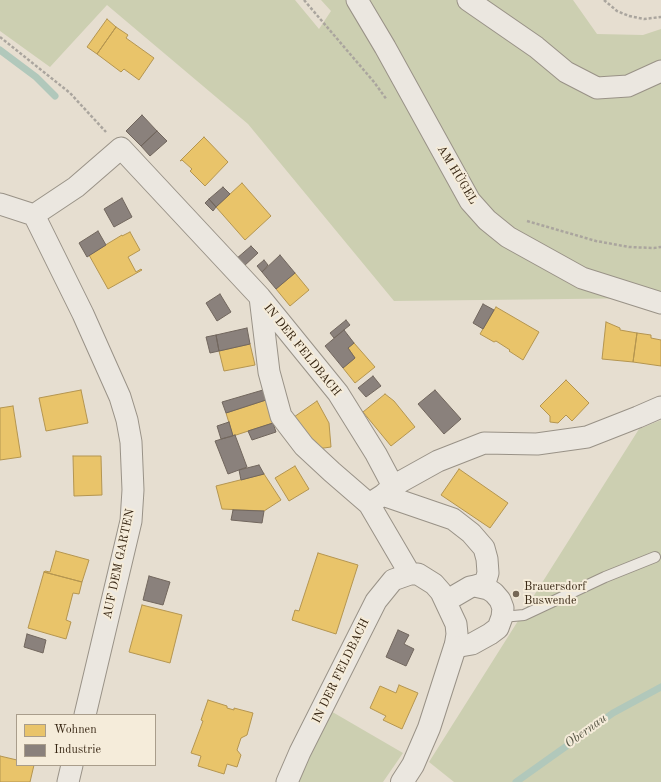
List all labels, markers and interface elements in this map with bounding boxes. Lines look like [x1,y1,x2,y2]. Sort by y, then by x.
street label: AM HÜGEL [434,143,480,207]
street label: IN DER FELDBACH [260,301,344,399]
street label: AUF DEM GARTEN [100,508,138,620]
place label: Brauersdorf Buswende [524,580,586,608]
marker: Brauersdorf Buswende [511,589,521,599]
street label: IN DER FELDBACH [309,616,373,726]
water label: Obernau [562,711,610,751]
legend [16,714,156,766]
text: Wohnen [54,724,97,736]
text: Industrie [54,744,101,756]

